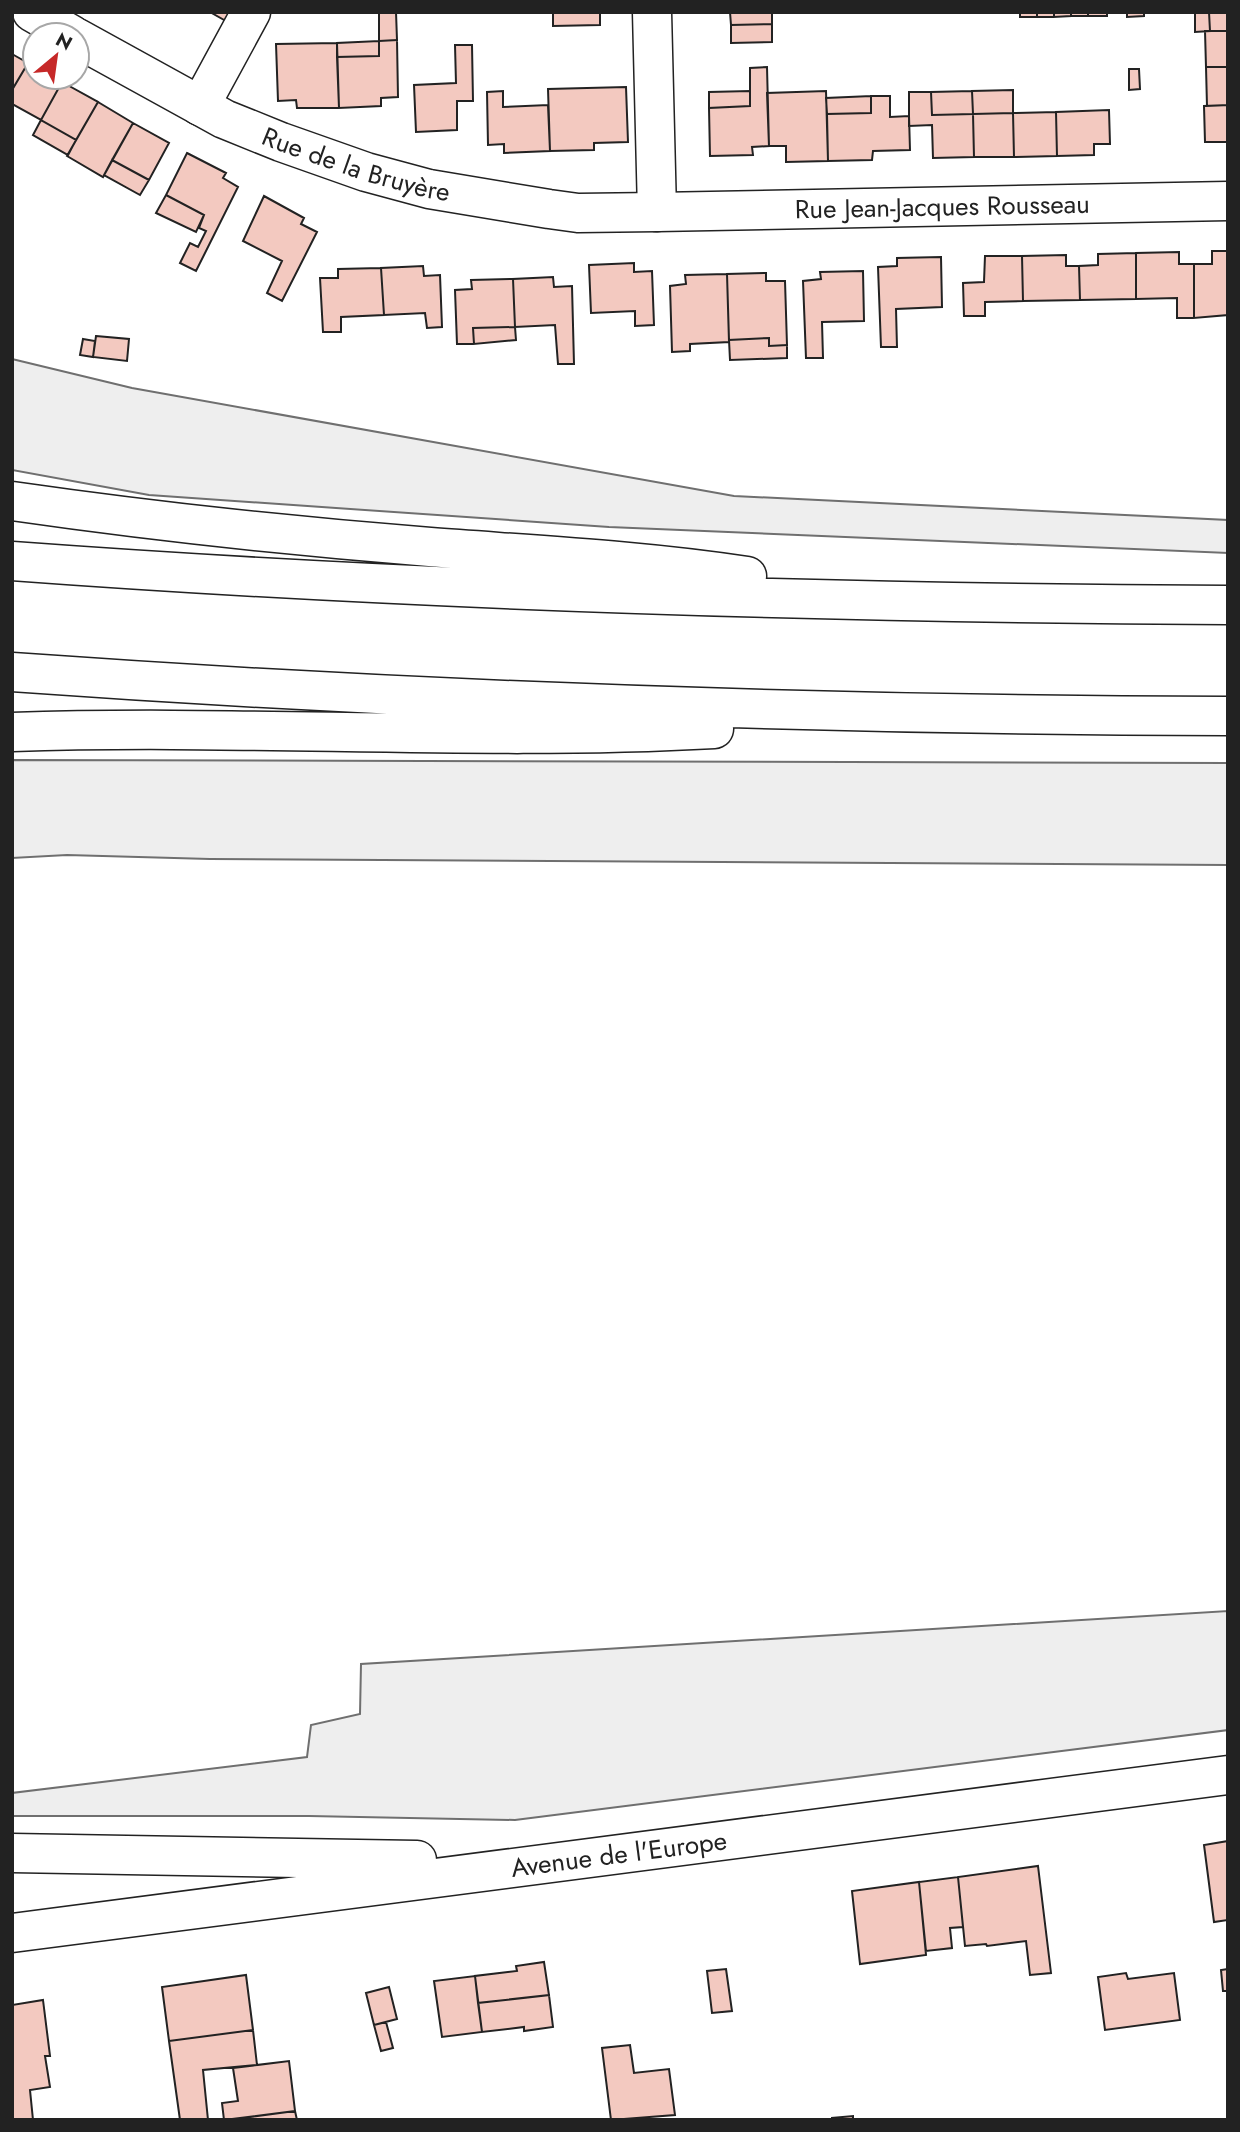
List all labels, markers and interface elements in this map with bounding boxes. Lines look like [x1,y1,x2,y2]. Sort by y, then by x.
north arrow [21,21,91,91]
text: N [51,26,77,57]
street label: Rue de la Bruyère [256,117,453,211]
street label: Rue Jean-Jacques Rousseau [794,185,1090,228]
street label: Avenue de l'Europe [509,1821,729,1887]

